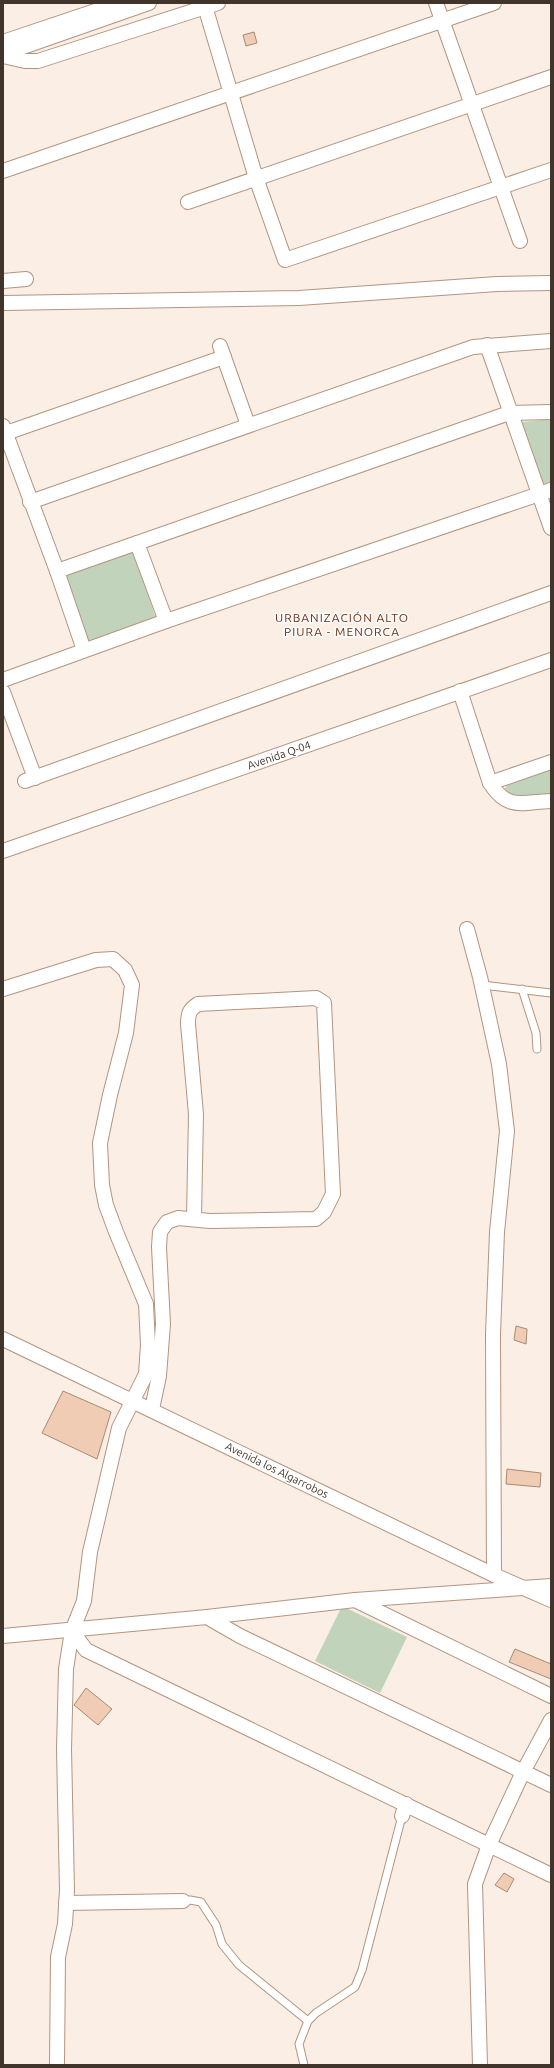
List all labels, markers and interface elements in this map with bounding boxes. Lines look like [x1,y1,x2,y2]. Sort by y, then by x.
district label: URBANIZACIÓN ALTO PIURA - MENORCA [275,611,409,638]
street label: Avenida Q-04 [246,739,312,771]
street label: Avenida los Algarrobos [224,1440,331,1500]

